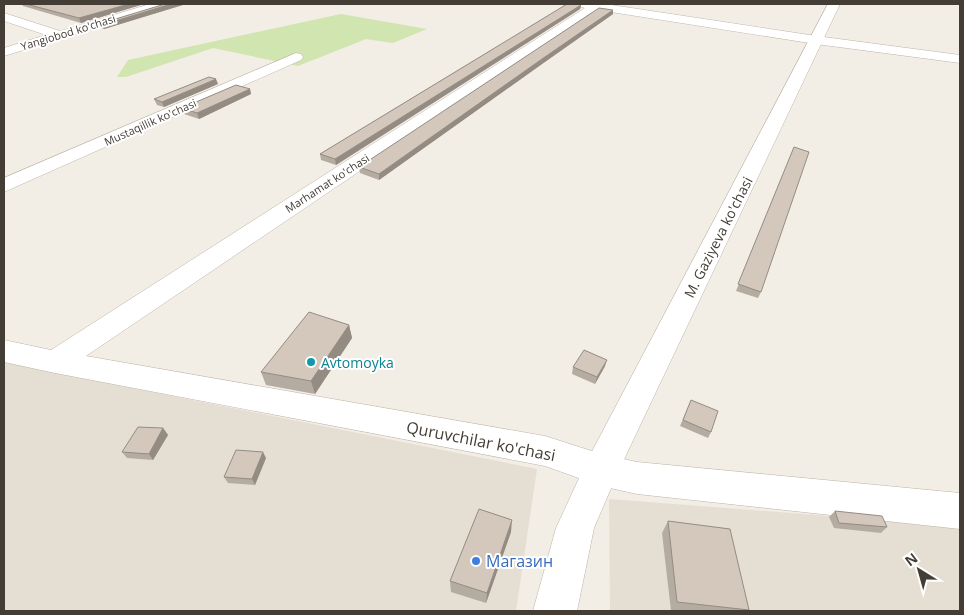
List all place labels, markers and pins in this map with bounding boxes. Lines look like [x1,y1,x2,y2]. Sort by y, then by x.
place label: Avtomoyka [321,353,394,372]
marker: Avtomoyka [305,356,317,368]
place label: Магазин [486,550,553,572]
marker: Магазин [470,555,482,567]

